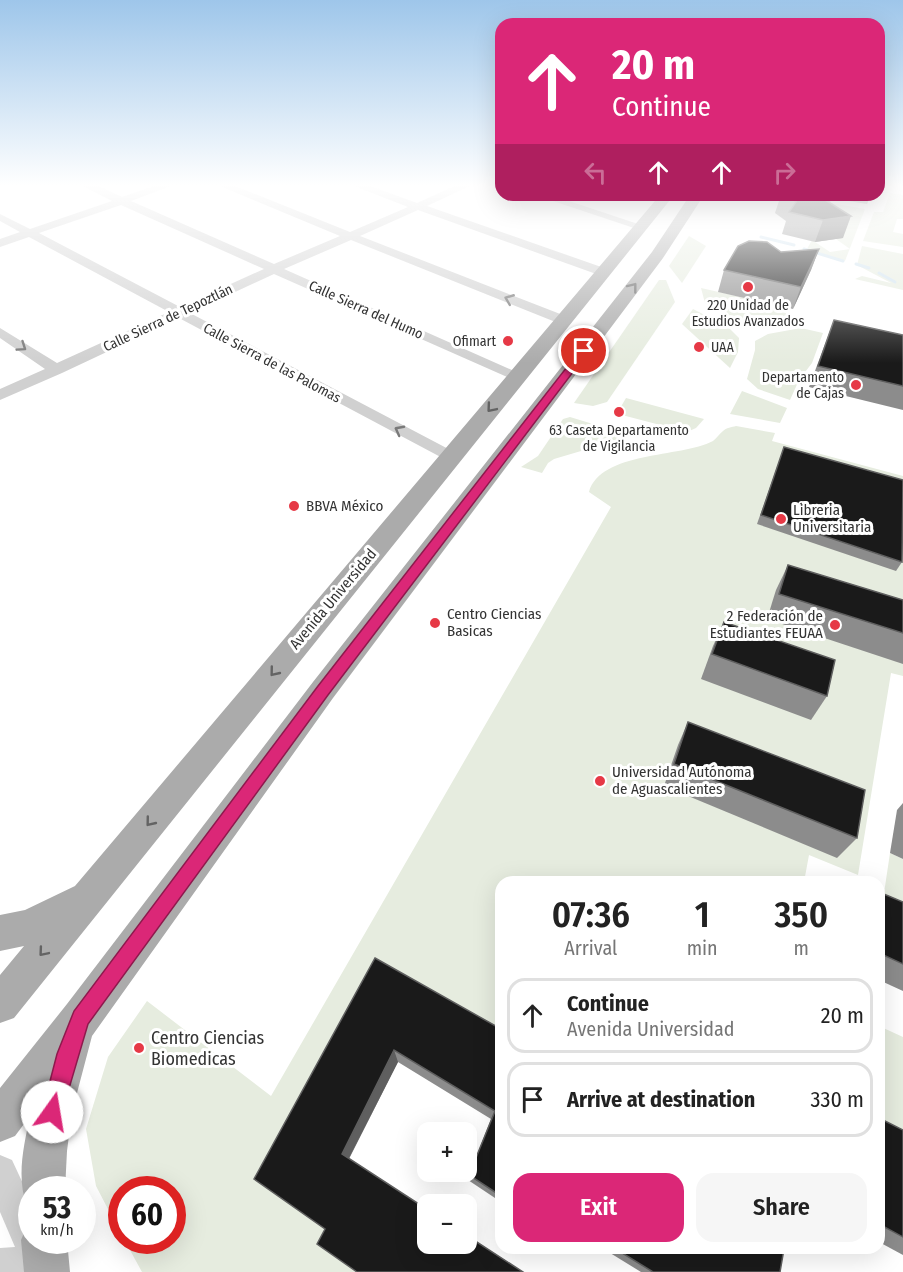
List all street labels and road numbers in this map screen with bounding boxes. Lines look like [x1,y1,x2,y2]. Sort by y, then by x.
street label: Calle Sierra del Humo [306,277,426,343]
street label: Calle Sierra de Tepoztlán [101,281,235,355]
street label: Calle Sierra de las Palomas [200,320,344,406]
street label: Avenida Universidad [286,545,380,653]

